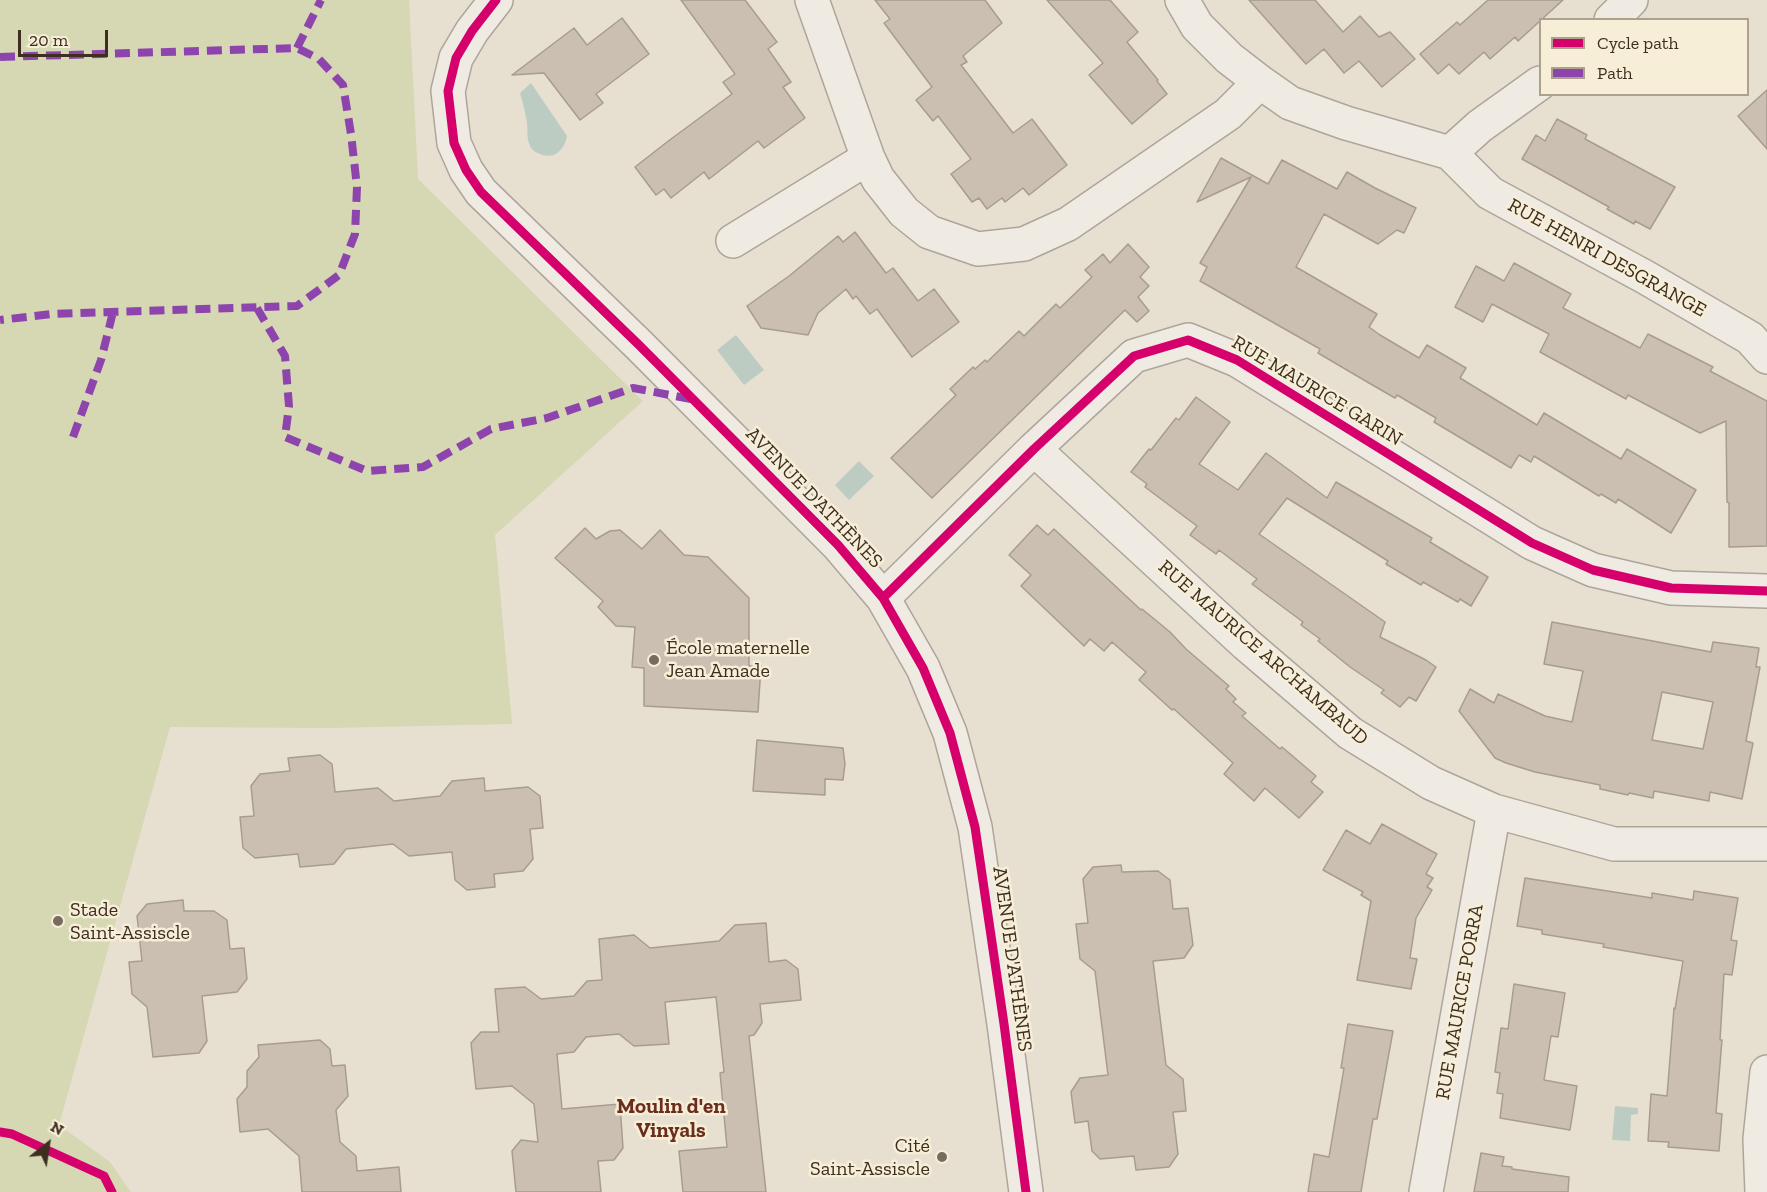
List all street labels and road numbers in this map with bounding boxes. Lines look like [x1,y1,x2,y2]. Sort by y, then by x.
street label: RUE HENRI DESGRANGE [1504,193,1710,323]
street label: RUE MAURICE GARIN [1227,331,1407,451]
street label: AVENUE D'ATHÈNES [741,423,887,573]
street label: RUE MAURICE ARCHAMBAUD [1153,555,1373,751]
street label: AVENUE D'ATHÈNES [987,865,1037,1053]
street label: RUE MAURICE PORRA [1431,902,1489,1102]

